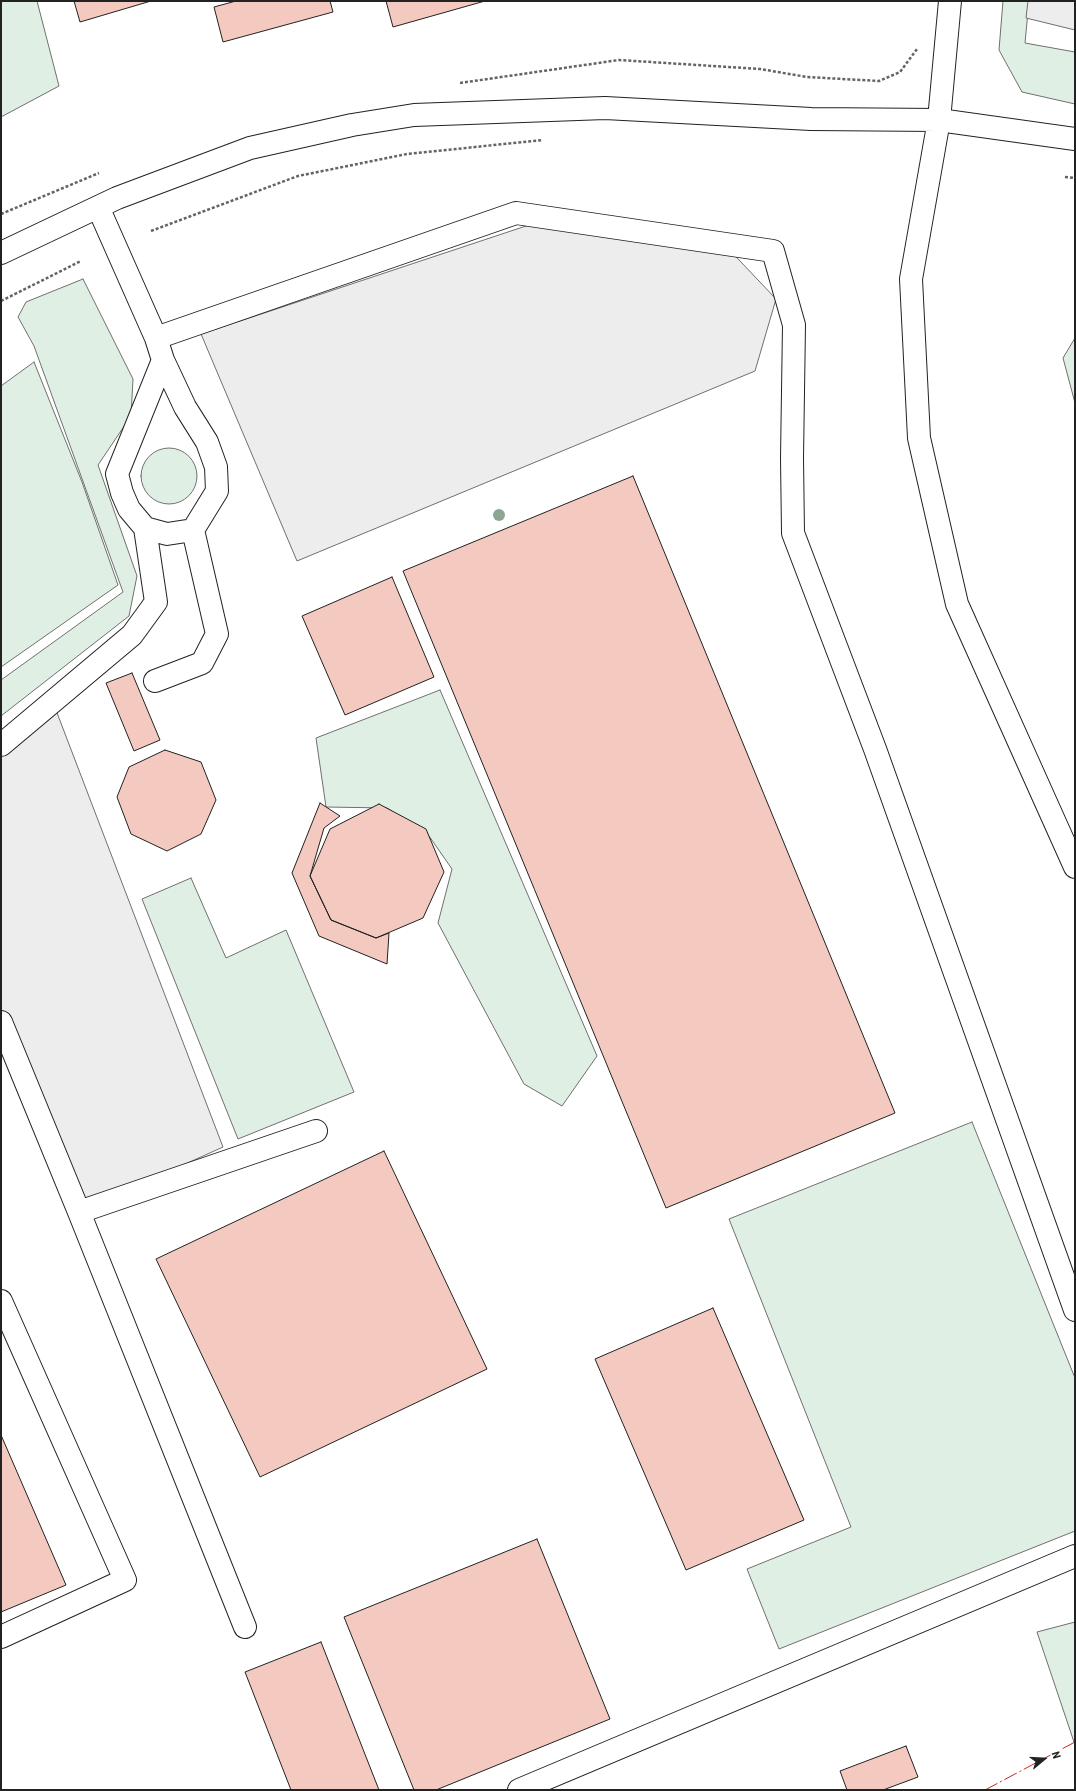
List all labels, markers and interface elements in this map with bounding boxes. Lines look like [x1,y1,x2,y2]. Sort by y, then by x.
north arrow [1024,1739,1064,1779]
text: N [1049,1750,1063,1760]

